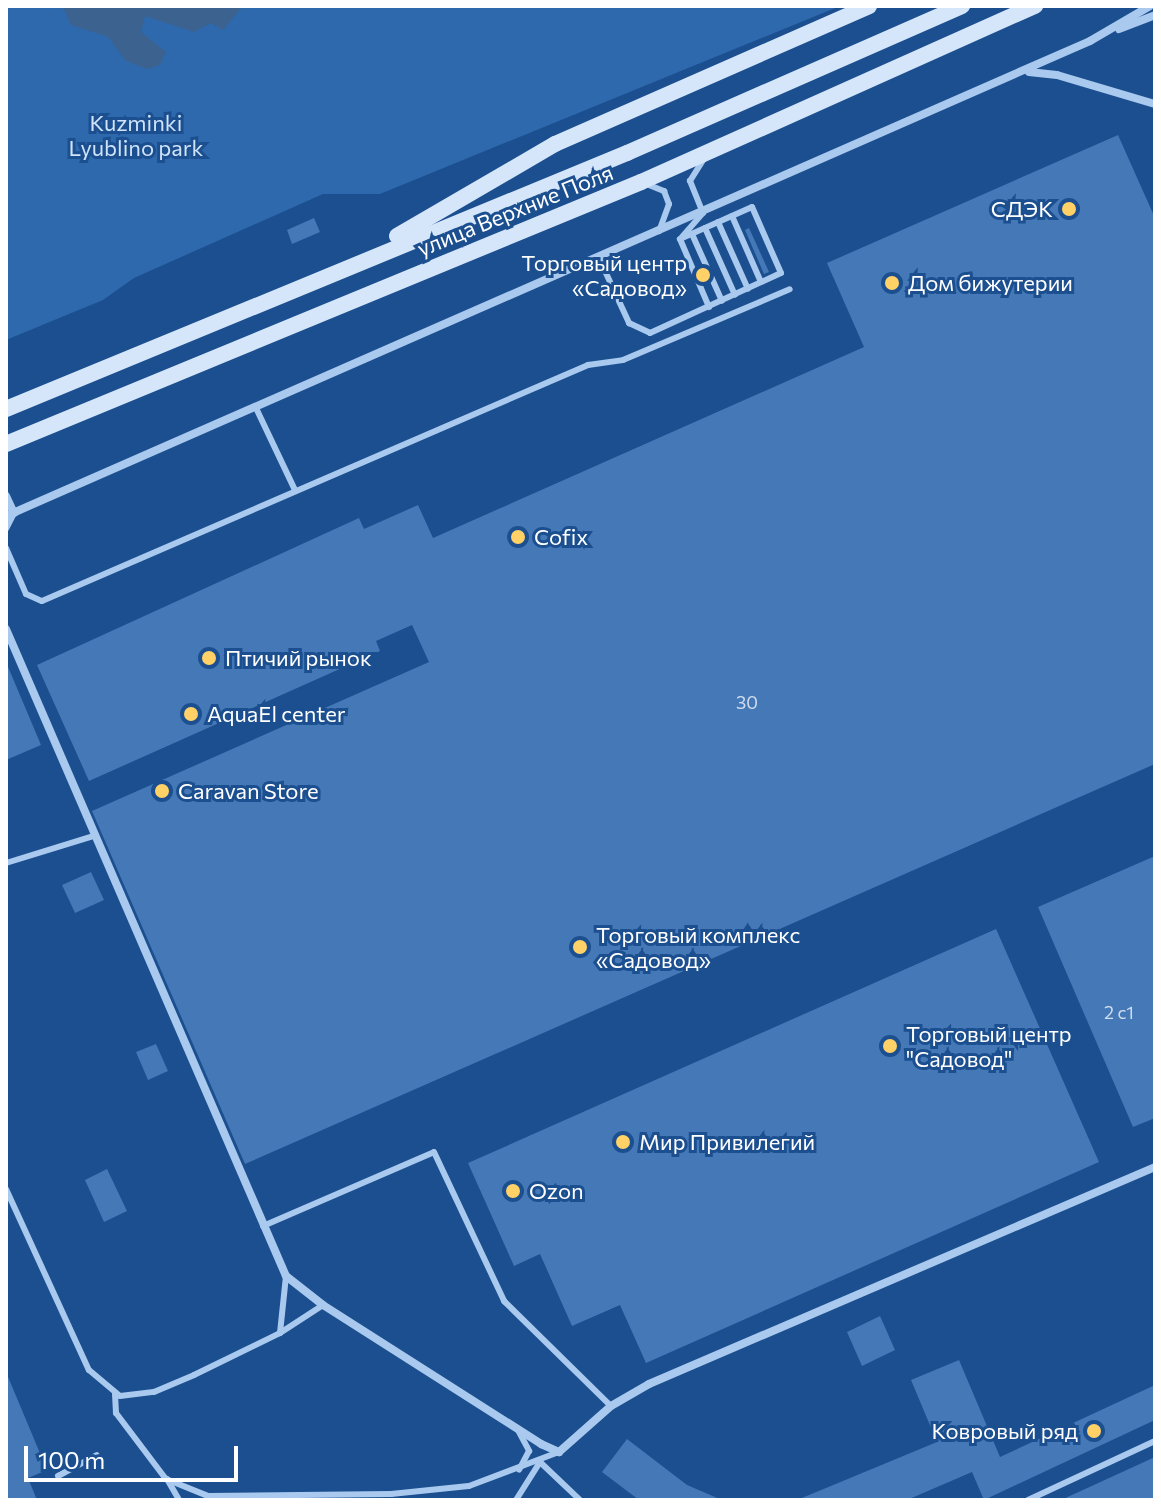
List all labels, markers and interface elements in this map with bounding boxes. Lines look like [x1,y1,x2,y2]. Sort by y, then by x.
park label: Kuzminki Lyublino park [68,109,204,160]
street label: улица Верхние Поля [413,159,617,261]
place label: СДЭК [991,196,1053,222]
marker: СДЭК [1060,200,1078,218]
place label: Торговый центр «Садовод» [521,249,687,300]
marker: Торговый центр «Садовод» [694,266,712,284]
place label: Дом бижутерии [908,270,1073,296]
marker: Дом бижутерии [883,274,901,292]
place label: Cofix [534,524,588,550]
marker: Cofix [509,528,527,546]
place label: Птичий рынок [225,645,372,671]
marker: Птичий рынок [200,649,218,667]
house number: 30 [736,691,758,713]
place label: AquaEl center [207,701,346,727]
marker: AquaEl center [182,705,200,723]
place label: Caravan Store [178,778,318,804]
marker: Caravan Store [153,782,171,800]
place label: Торговый комплекс «Садовод» [596,921,800,972]
marker: Торговый комплекс «Садовод» [571,938,589,956]
house number: 2 с1 [1104,1001,1134,1023]
place label: Торговый центр "Садовод" [906,1020,1072,1072]
marker: Торговый центр "Садовод" [881,1037,899,1055]
place label: Мир Привилегий [639,1129,815,1155]
marker: Мир Привилегий [614,1133,632,1151]
place label: Ozon [529,1178,584,1204]
marker: Ozon [504,1182,522,1200]
place label: Ковровый ряд [931,1418,1078,1444]
marker: Ковровый ряд [1085,1422,1103,1440]
scale bar [28,1430,242,1480]
text: 100 m [38,1445,105,1474]

